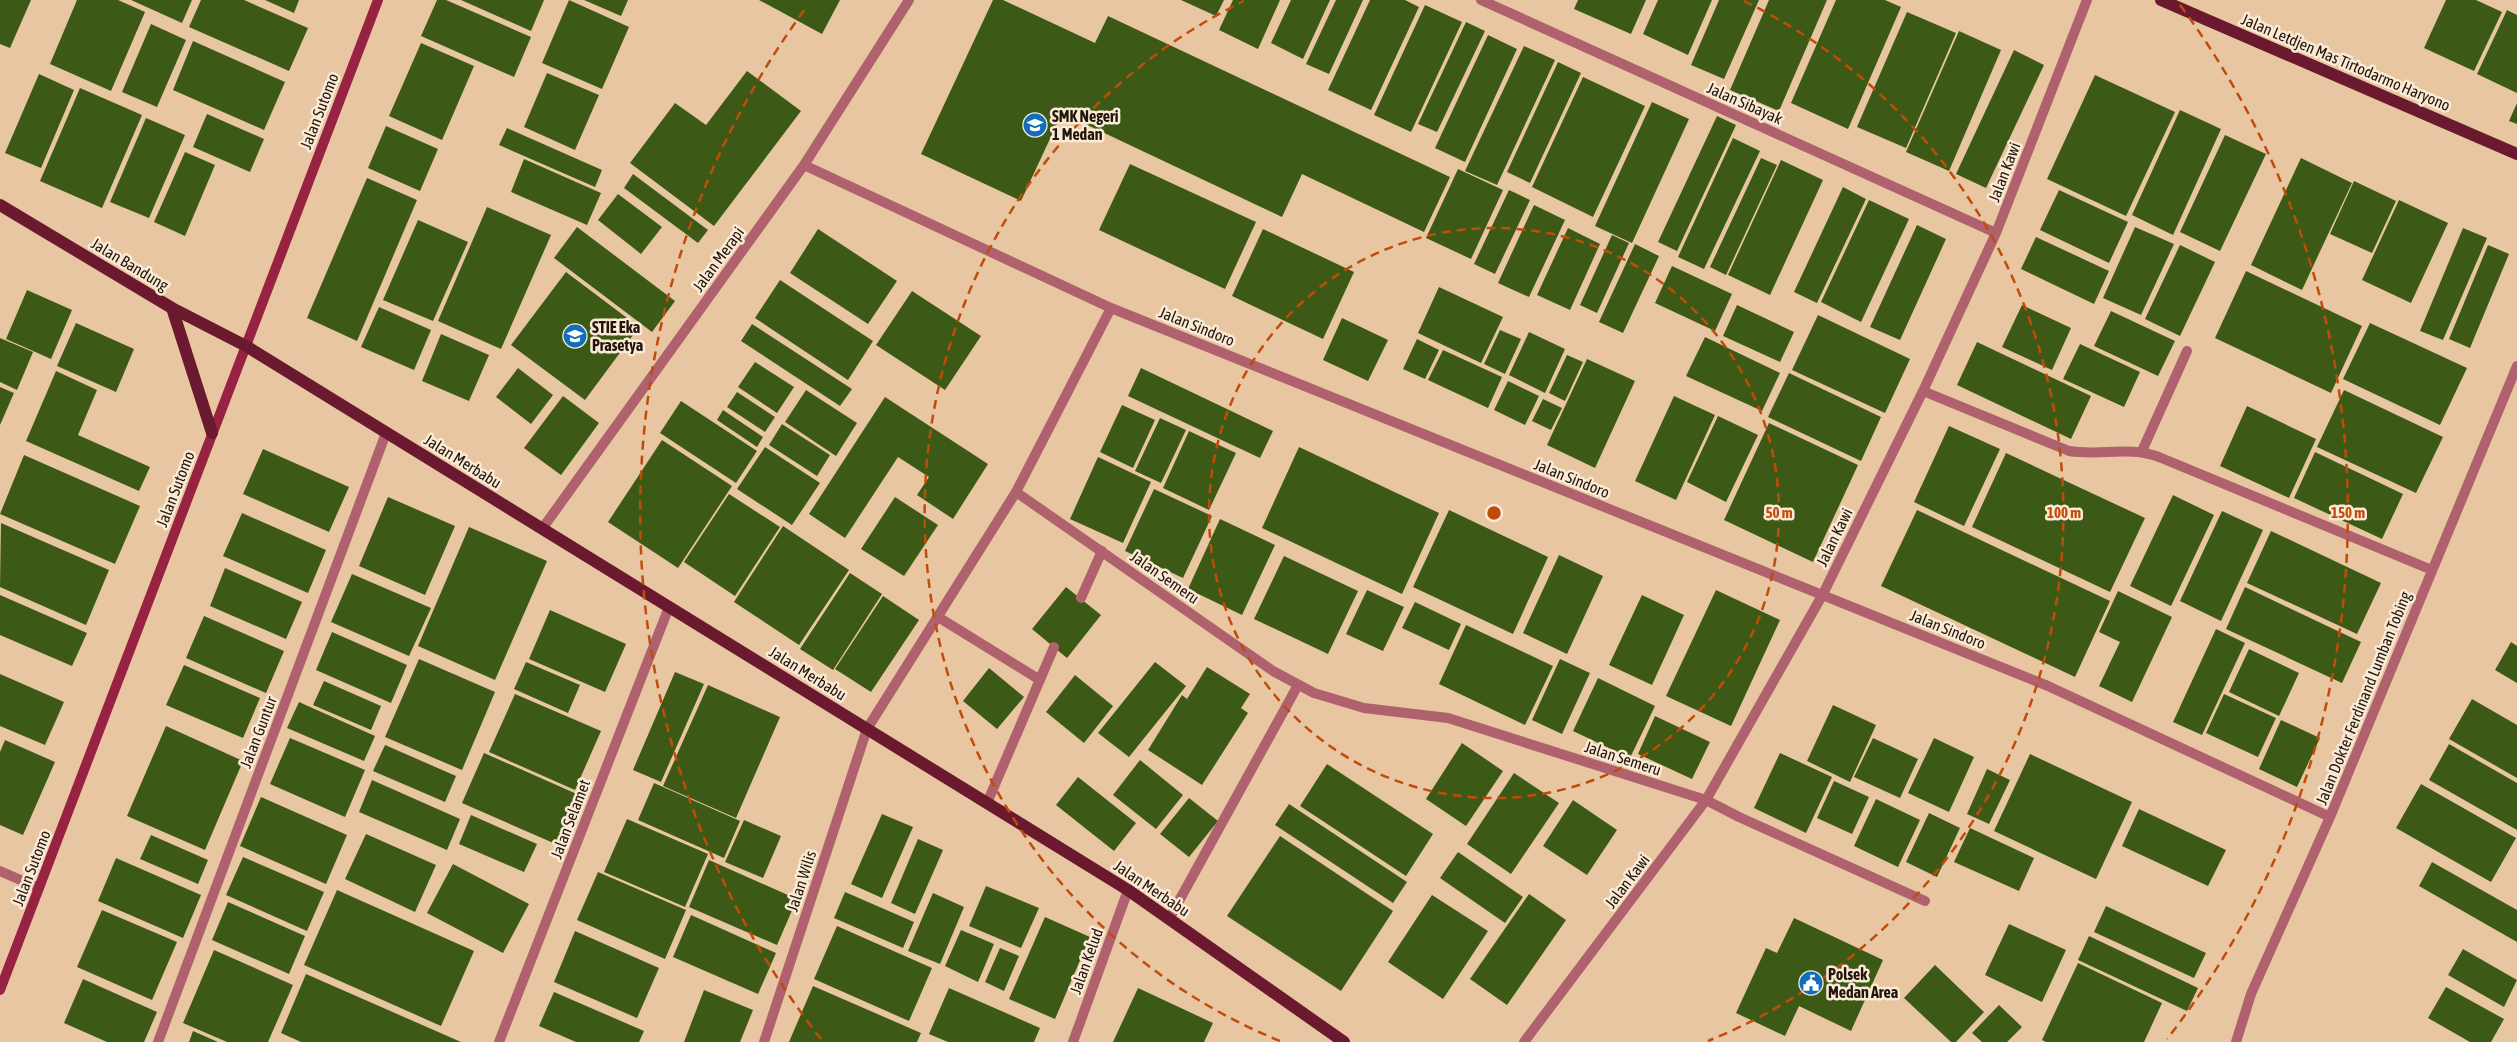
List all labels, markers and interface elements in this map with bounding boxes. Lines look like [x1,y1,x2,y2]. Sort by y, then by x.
street label: Jalan Letdjen Mas Tirtodarmo Haryono [2238,10,2453,115]
street label: Jalan Sutomo [296,71,342,151]
street label: Jalan Sibayak [1704,78,1785,129]
place label: SMK Negeri 1 Medan [1052,107,1119,143]
school or university icon: SMK Negeri 1 Medan [1022,112,1048,138]
street label: Jalan Kawi [1984,140,2024,204]
street label: Jalan Merapi [689,223,748,295]
street label: Jalan Bandung [88,234,172,295]
street label: Jalan Sindoro [1157,303,1237,349]
place label: STIE Eka Prasetya [592,318,643,354]
school or university icon: STIE Eka Prasetya [562,323,588,349]
street label: Jalan Merbabu [421,430,505,492]
street label: Jalan Sutomo [152,449,198,529]
street label: Jalan Sindoro [1532,455,1612,501]
centre of rings [1485,504,1503,522]
text: 50 m [1766,504,1793,521]
text: 100 m [2047,504,2081,521]
text: 150 m [2331,504,2365,521]
street label: Jalan Kawi [1812,505,1856,569]
street label: Jalan Semeru [1127,547,1203,607]
street label: Jalan Dokter Ferdinand Lumban Tobing [2312,589,2415,808]
street label: Jalan Sindoro [1908,606,1988,652]
street label: Jalan Merbabu [766,642,850,704]
street label: Jalan Guntur [236,693,280,770]
street label: Jalan Semeru [1582,737,1664,779]
street label: Jalan Selamet [547,777,593,861]
street label: Jalan Sutomo [8,828,54,908]
street label: Jalan Wilis [783,848,819,914]
street label: Jalan Kawi [1601,851,1653,911]
street label: Jalan Merbabu [1111,856,1193,920]
street label: Jalan Kelud [1066,926,1106,996]
place label: Polsek Medan Area [1828,965,1898,1001]
public building icon: Polsek Medan Area [1798,970,1824,996]

